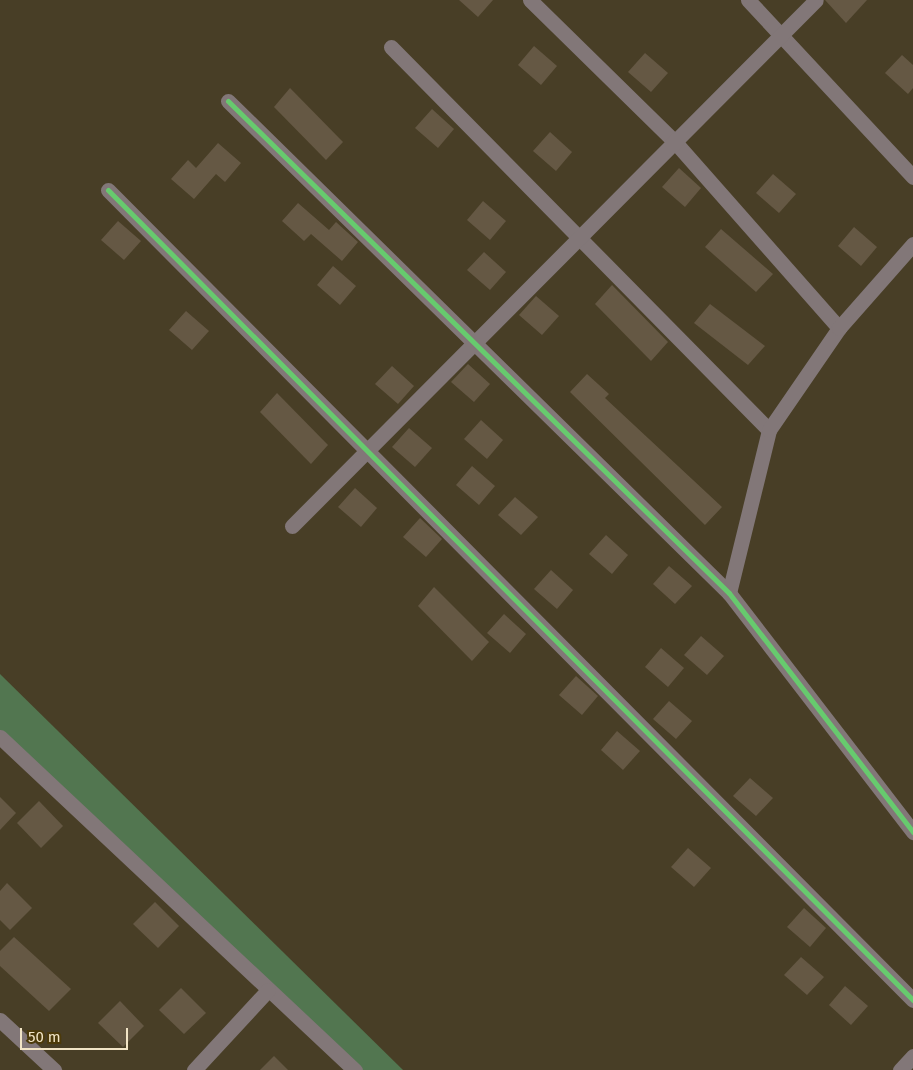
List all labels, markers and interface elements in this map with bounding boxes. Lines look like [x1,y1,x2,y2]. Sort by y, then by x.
scale bar [22,1018,130,1050]
text: 50 m [28,1028,61,1046]

